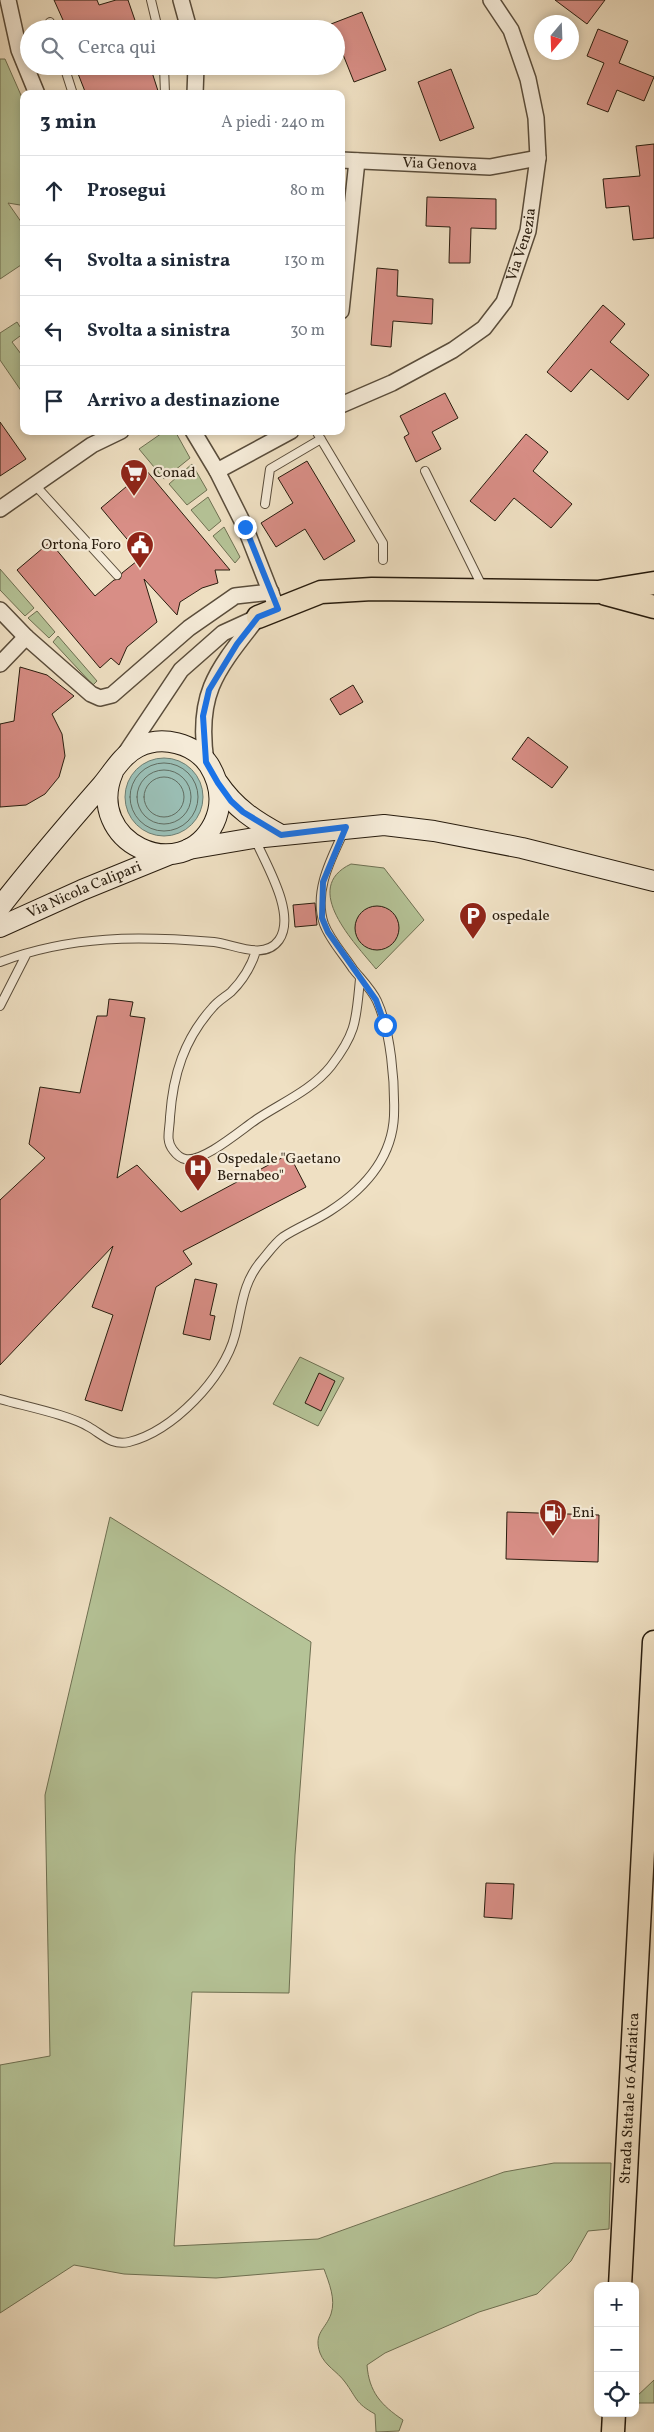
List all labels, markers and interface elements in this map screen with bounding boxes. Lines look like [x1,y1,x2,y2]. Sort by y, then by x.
north arrow [534,15,579,60]
search box [20,20,345,75]
icon: search [38,34,66,62]
text: Cerca qui [78,35,156,61]
text: 3 min [40,108,96,137]
text: A piedi · 240 m [221,112,325,134]
street label: Via Genova [402,152,478,177]
icon: ahead [40,177,68,205]
text: Prosegui [87,178,166,204]
text: 80 m [290,180,325,202]
street label: Via Venezia [501,207,542,284]
icon: left [40,247,68,275]
text: Svolta a sinistra [87,248,230,274]
text: 130 m [284,250,325,272]
icon: left [40,317,68,345]
text: Svolta a sinistra [87,318,230,344]
text: 30 m [290,320,325,342]
icon: arrive [40,387,68,415]
text: Arrivo a destinazione [87,388,280,414]
supermarket icon: Conad [119,458,149,497]
place label: Conad [153,463,196,484]
route end [234,516,257,539]
public building icon: Ortona Foro [125,530,155,569]
place label: Ortona Foro [41,535,121,556]
street label: Via Nicola Calipari [23,856,145,924]
parking icon: ospedale [458,901,488,940]
place label: ospedale [492,906,550,927]
route start [374,1014,397,1037]
place label: Ospedale "Gaetano Bernabeo" [217,1149,341,1187]
hospital icon: Ospedale "Gaetano Bernabeo" [183,1153,213,1192]
fuel station icon: Eni [538,1498,568,1537]
place label: Eni [572,1503,595,1524]
street label: Strada Statale 16 Adriatica [615,2012,645,2185]
map controls [594,2282,639,2417]
button: + [594,2282,639,2327]
button: − [594,2327,639,2372]
button: locate [594,2372,639,2417]

